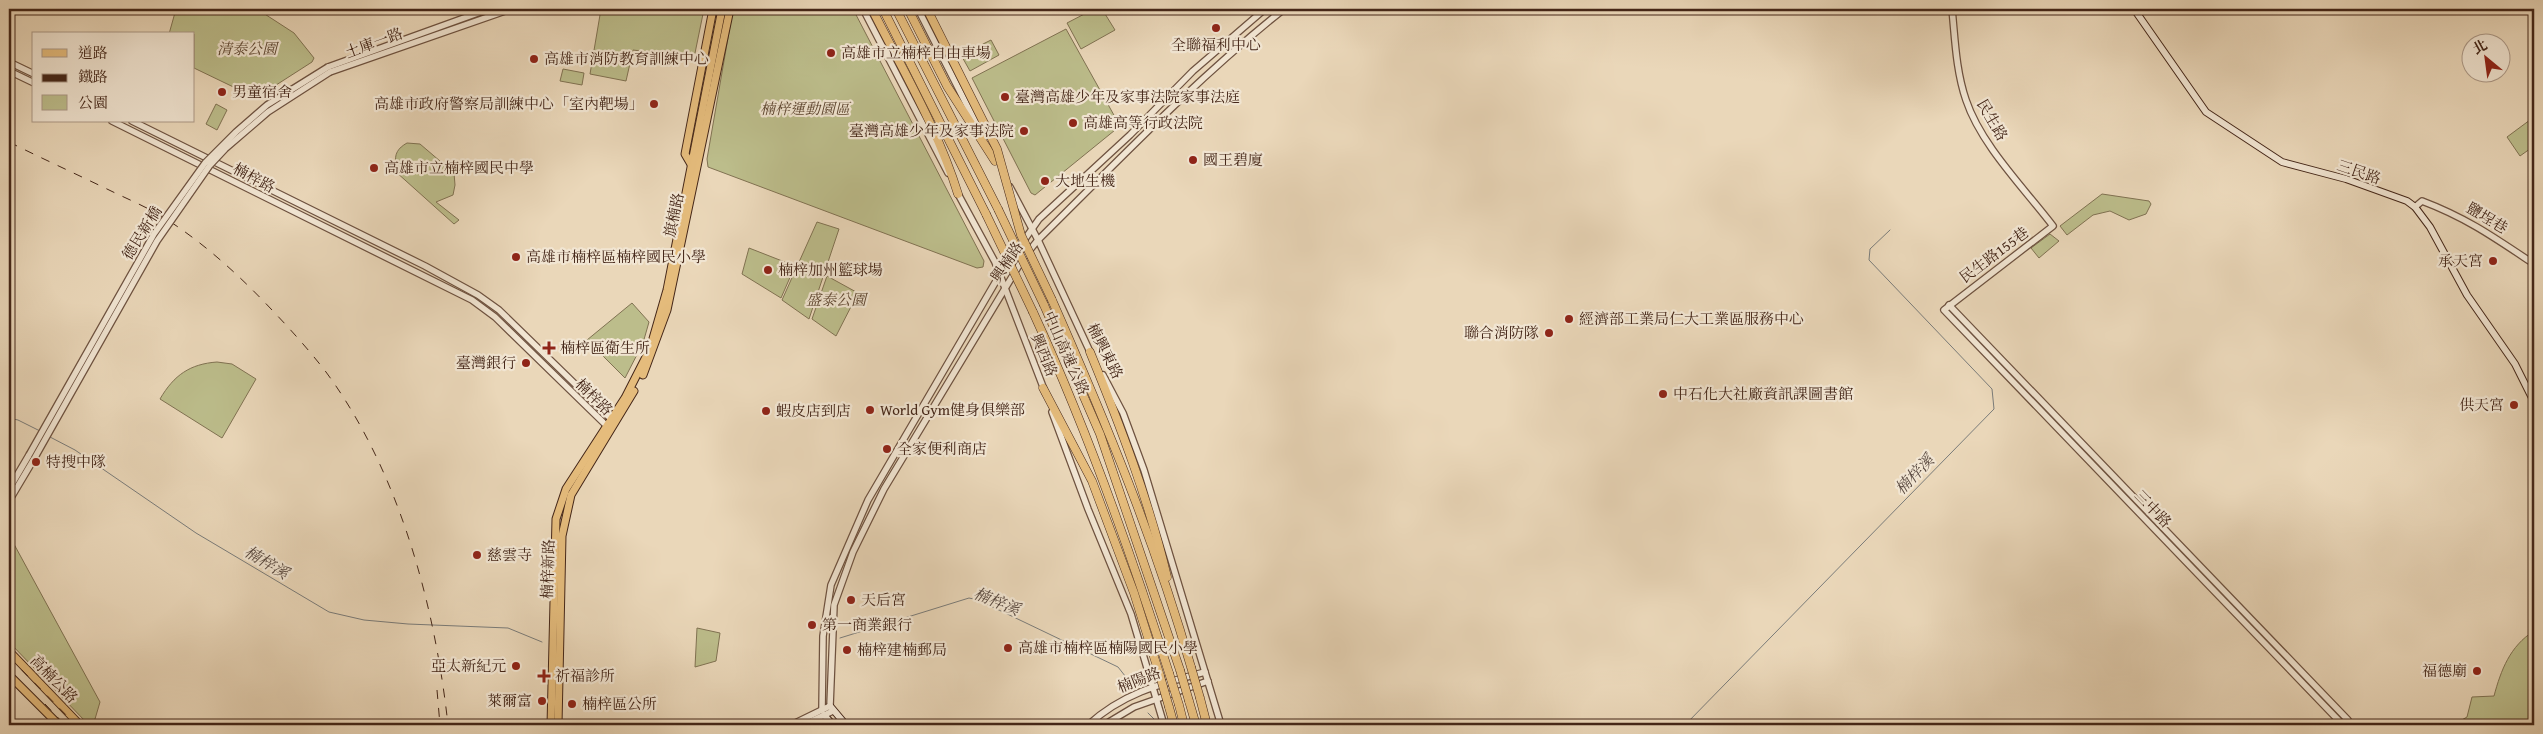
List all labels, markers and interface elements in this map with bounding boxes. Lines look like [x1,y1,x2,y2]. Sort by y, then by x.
street label: 土庫一路 [342,22,406,63]
marker: 全聯福利中心 [1210,22,1222,34]
legend [32,32,195,122]
north arrow [2460,32,2510,82]
place label: 全聯福利中心 [1171,34,1261,55]
text: 北 [2469,34,2491,59]
park label: 清泰公園 [217,38,279,59]
text: 道路 [78,42,108,63]
place label: 高雄市立楠梓自由車場 [841,42,991,63]
marker: 高雄市立楠梓自由車場 [825,47,837,59]
place label: 高雄市消防教育訓練中心 [544,48,709,69]
marker: 高雄市消防教育訓練中心 [528,53,540,65]
text: 鐵路 [78,66,108,87]
place label: 男童宿舍 [232,81,292,102]
marker: 男童宿舍 [216,86,228,98]
place label: 臺灣高雄少年及家事法院家事法庭 [1015,86,1240,107]
marker: 臺灣高雄少年及家事法院家事法庭 [999,91,1011,103]
text: 公園 [78,92,108,113]
place label: 高雄市政府警察局訓練中心「室內靶場」 [374,93,644,114]
street label: 民生路 [1972,95,2013,144]
marker: 高雄市政府警察局訓練中心「室內靶場」 [648,98,660,110]
park label: 楠梓運動園區 [760,98,852,119]
place label: 高雄高等行政法院 [1083,112,1203,133]
marker: 高雄高等行政法院 [1067,117,1079,129]
place label: 臺灣高雄少年及家事法院 [849,120,1014,141]
marker: 臺灣高雄少年及家事法院 [1018,125,1030,137]
place label: 國王碧廈 [1203,149,1263,170]
marker: 國王碧廈 [1187,154,1199,166]
street label: 三民路 [2334,154,2384,189]
place label: 高雄市立楠梓國民中學 [384,157,534,178]
street label: 楠梓路 [229,158,279,197]
marker: 高雄市立楠梓國民中學 [368,162,380,174]
place label: 大地生機 [1055,170,1115,191]
marker: 大地生機 [1039,175,1051,187]
street label: 旗楠路 [659,191,688,239]
street label: 鹽埕巷 [2463,197,2512,238]
street label: 德民新橋 [117,202,166,264]
street label: 民生路155巷 [1955,222,2033,288]
street label: 興楠路 [985,237,1028,286]
place label: 高雄市楠梓區楠梓國民小學 [526,246,706,267]
place label: 承天宮 [2438,250,2483,271]
marker: 高雄市楠梓區楠梓國民小學 [510,251,522,263]
marker: 承天宮 [2487,255,2499,267]
place label: 楠梓加州籃球場 [778,259,883,280]
marker: 楠梓加州籃球場 [762,264,774,276]
park label: 盛泰公園 [806,289,868,310]
street label: 中山高速公路 [1039,307,1094,398]
place label: 經濟部工業局仁大工業區服務中心 [1579,308,1804,329]
marker: 經濟部工業局仁大工業區服務中心 [1563,313,1575,325]
street label: 楠興東路 [1082,319,1128,382]
place label: 聯合消防隊 [1464,322,1539,343]
marker: 聯合消防隊 [1543,327,1555,339]
street label: 興西路 [1026,330,1063,380]
place label: 楠梓區衛生所 [560,337,650,358]
marker: 楠梓區衛生所 [542,341,556,355]
place label: 臺灣銀行 [456,352,516,373]
marker: 臺灣銀行 [520,357,532,369]
street label: 楠梓路 [571,373,618,420]
place label: 中石化大社廠資訊課圖書館 [1673,383,1853,404]
marker: 中石化大社廠資訊課圖書館 [1657,388,1669,400]
place label: 供天宮 [2459,394,2504,415]
place label: World Gym健身俱樂部 [880,399,1025,420]
marker: 供天宮 [2508,399,2520,411]
place label: 蝦皮店到店 [776,400,851,421]
marker: World Gym健身俱樂部 [864,404,876,416]
marker: 蝦皮店到店 [760,405,772,417]
place label: 全家便利商店 [897,438,987,459]
marker: 全家便利商店 [881,443,893,455]
water label: 楠梓溪 [1889,447,1941,500]
place label: 特搜中隊 [46,451,106,472]
marker: 特搜中隊 [30,456,42,468]
street label: 三中路 [2130,485,2177,532]
water label: 楠梓溪 [240,539,295,586]
street label: 楠梓新路 [536,539,559,599]
place label: 慈雲寺 [487,544,532,565]
marker: 慈雲寺 [471,549,483,561]
water label: 楠梓溪 [970,581,1026,622]
place label: 天后宮 [861,589,906,610]
marker: 天后宮 [845,594,857,606]
place label: 第一商業銀行 [822,614,912,635]
marker: 第一商業銀行 [806,619,818,631]
place label: 高雄市楠梓區楠陽國民小學 [1018,637,1198,658]
place label: 楠梓建楠郵局 [857,639,947,660]
marker: 高雄市楠梓區楠陽國民小學 [1002,642,1014,654]
marker: 楠梓建楠郵局 [841,644,853,656]
street label: 高楠公路 [26,650,83,708]
place label: 亞太新紀元 [431,655,506,676]
marker: 亞太新紀元 [510,660,522,672]
place label: 福德廟 [2422,660,2467,681]
street label: 楠陽路 [1114,662,1164,697]
place label: 祈福診所 [555,665,615,686]
marker: 福德廟 [2471,665,2483,677]
marker: 祈福診所 [537,669,551,683]
place label: 萊爾富 [487,690,532,711]
place label: 楠梓區公所 [582,693,657,714]
marker: 萊爾富 [536,695,548,707]
marker: 楠梓區公所 [566,698,578,710]

